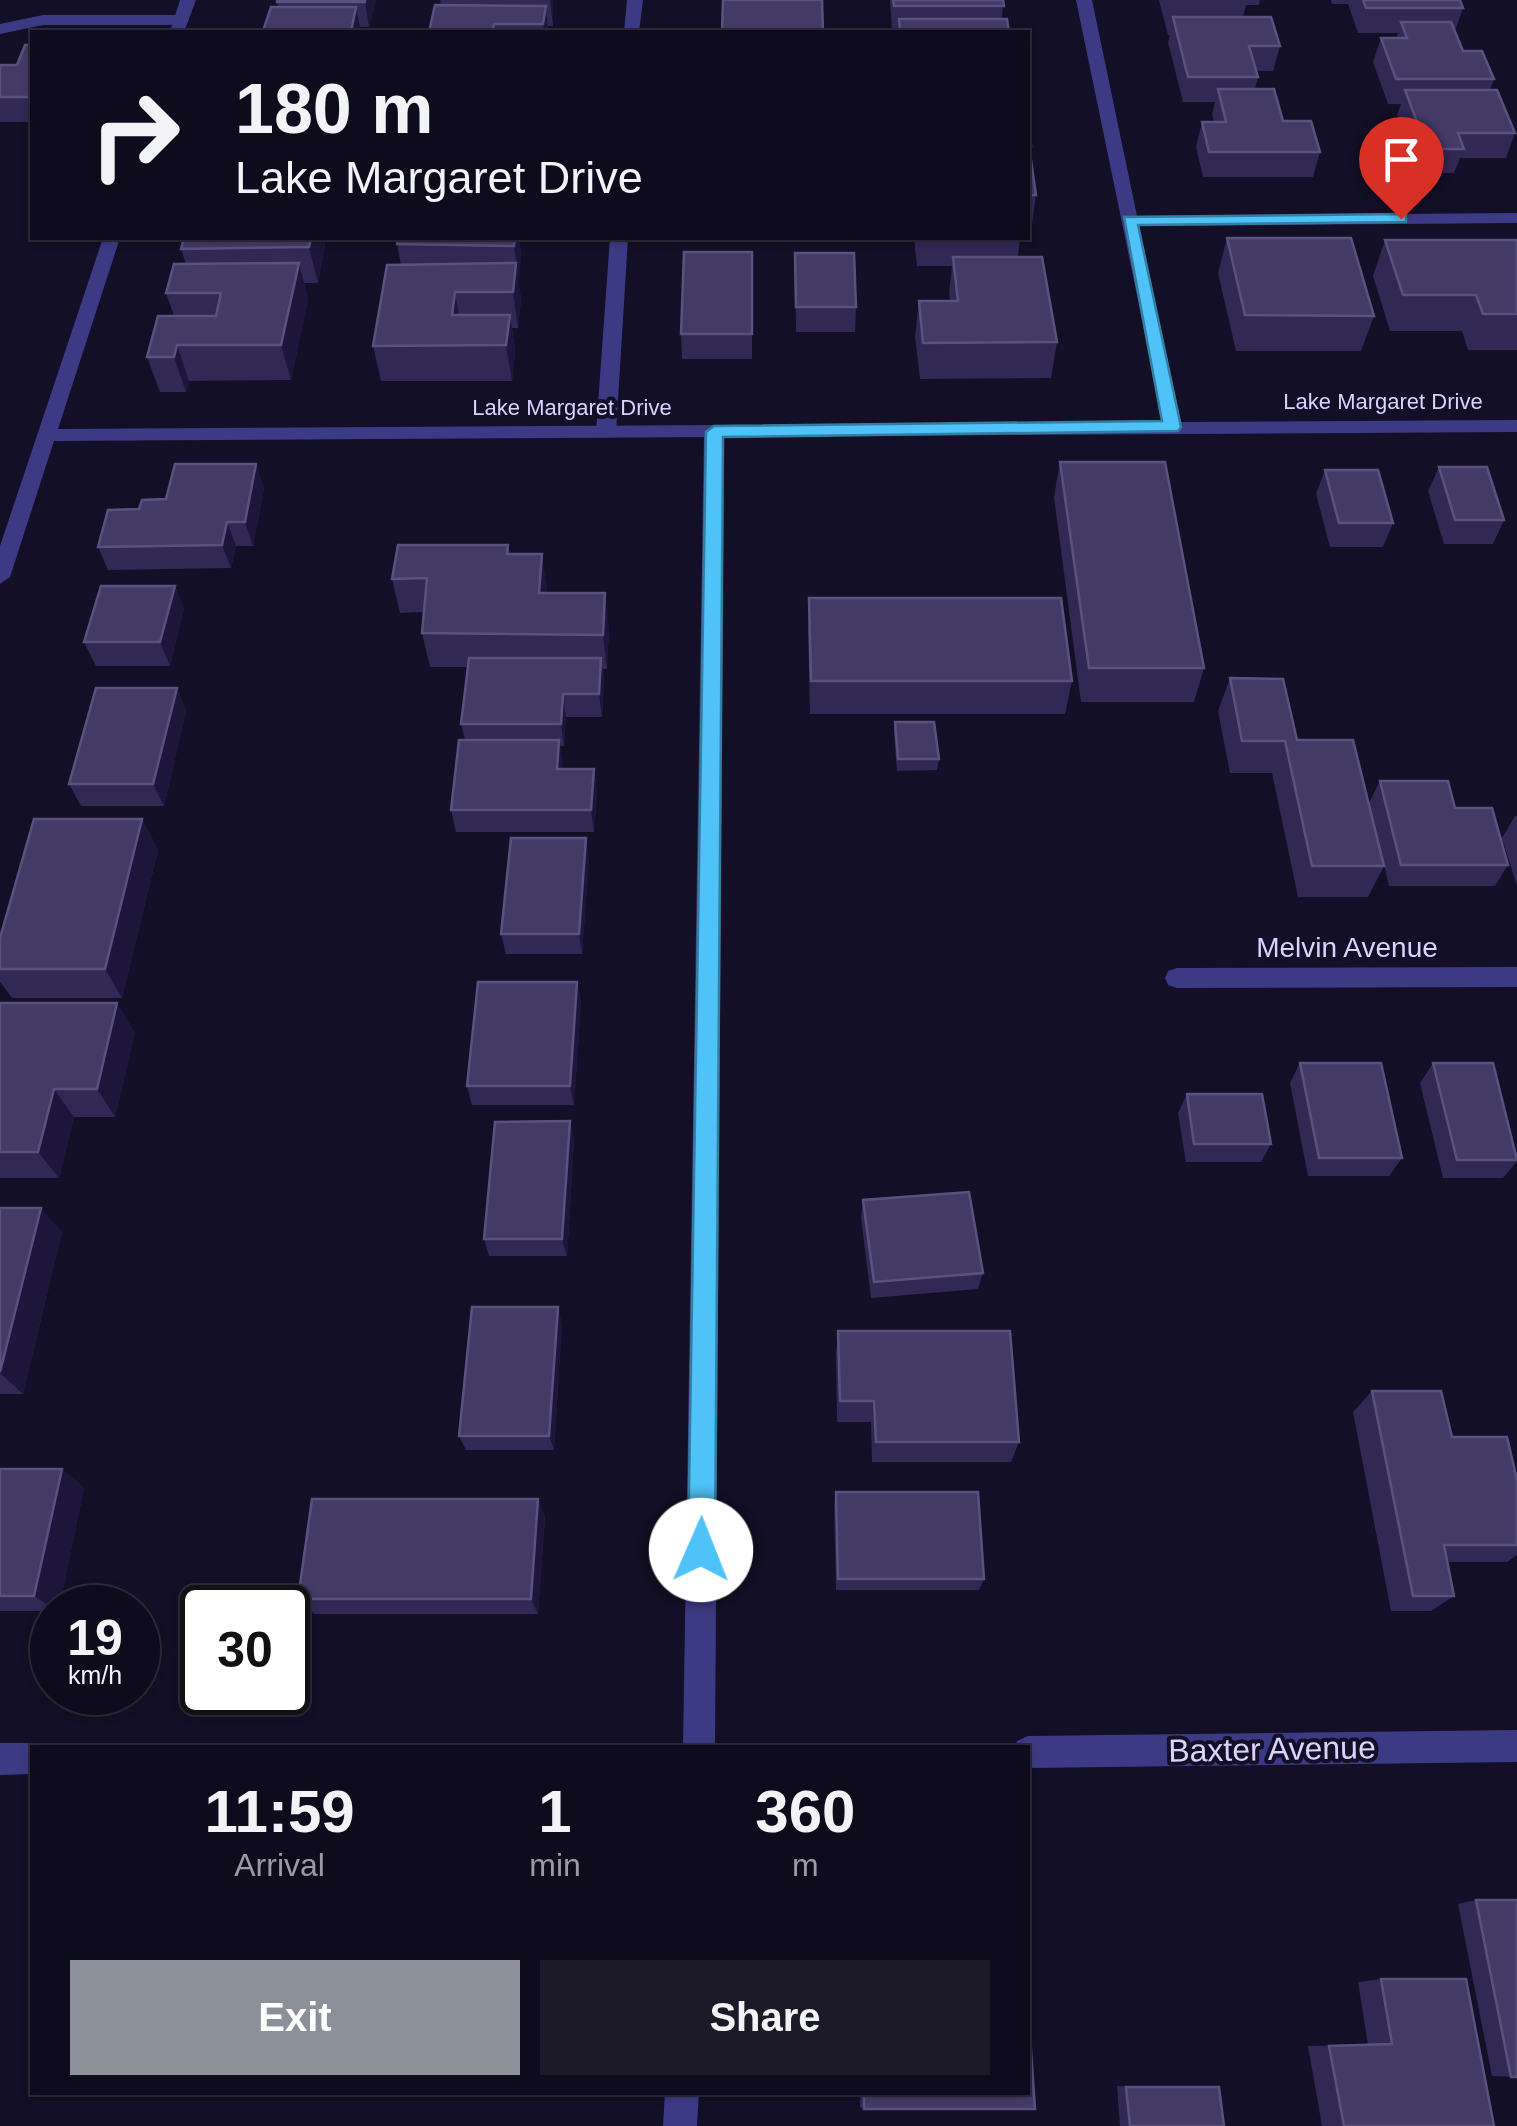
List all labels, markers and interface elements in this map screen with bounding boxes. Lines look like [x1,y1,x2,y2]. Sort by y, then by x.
icon: right [70,70,200,200]
text: 180 m [235,70,433,148]
pin [1359,117,1444,220]
icon: arrive [1374,132,1429,187]
text: Lake Margaret Drive [235,152,643,203]
street label: Lake Margaret Drive [1283,389,1483,414]
street label: Lake Margaret Drive [472,395,672,420]
street label: Melvin Avenue [1256,932,1438,963]
position arrow [649,1498,753,1602]
speed limit sign: 30 [180,1585,310,1715]
text: 19 [67,1610,123,1666]
text: km/h [68,1661,122,1689]
street label: Baxter Avenue [1168,1729,1376,1769]
text: 11:59 [205,1778,355,1845]
text: 1 [538,1778,572,1845]
text: 360 [755,1778,855,1845]
text: Arrival [234,1847,325,1883]
text: min [529,1847,581,1883]
text: m [792,1847,819,1883]
button: Exit [70,1960,520,2075]
button: Share [540,1960,990,2075]

